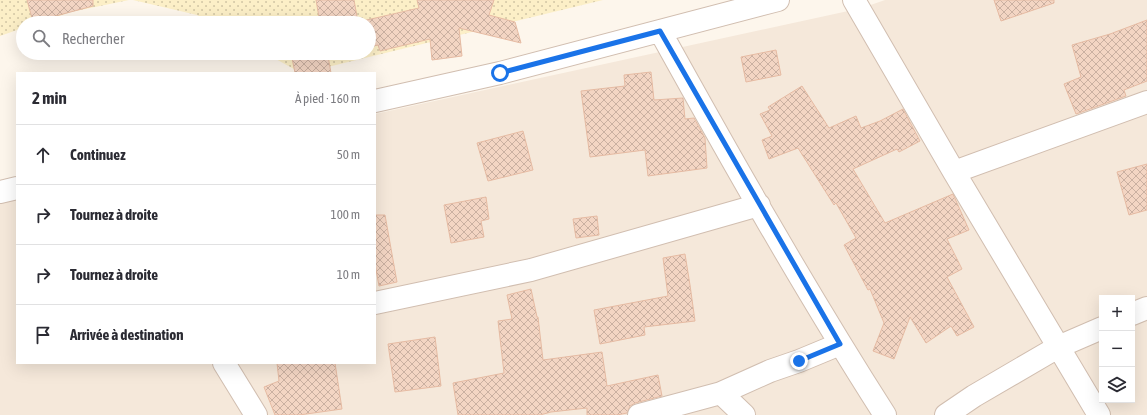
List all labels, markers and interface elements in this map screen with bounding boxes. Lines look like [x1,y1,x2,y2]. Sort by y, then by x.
search box [16,16,376,60]
icon: search [30,27,52,49]
text: Rechercher [62,30,124,47]
route start [491,64,509,82]
text: 2 min [32,88,67,108]
text: À pied · 160 m [295,91,360,106]
icon: ahead [32,144,54,166]
text: Continuez [70,146,126,163]
text: 50 m [337,147,360,162]
icon: right [32,204,54,226]
text: Tournez à droite [70,206,158,223]
text: 100 m [331,207,360,222]
icon: right [32,264,54,286]
text: Tournez à droite [70,266,158,283]
text: 10 m [337,267,360,282]
map controls [1099,295,1135,403]
button: + [1099,295,1135,331]
icon: arrive [32,324,54,346]
text: Arrivée à destination [70,326,184,343]
button: − [1099,331,1135,367]
route end [790,352,808,370]
button: layers [1099,367,1135,403]

